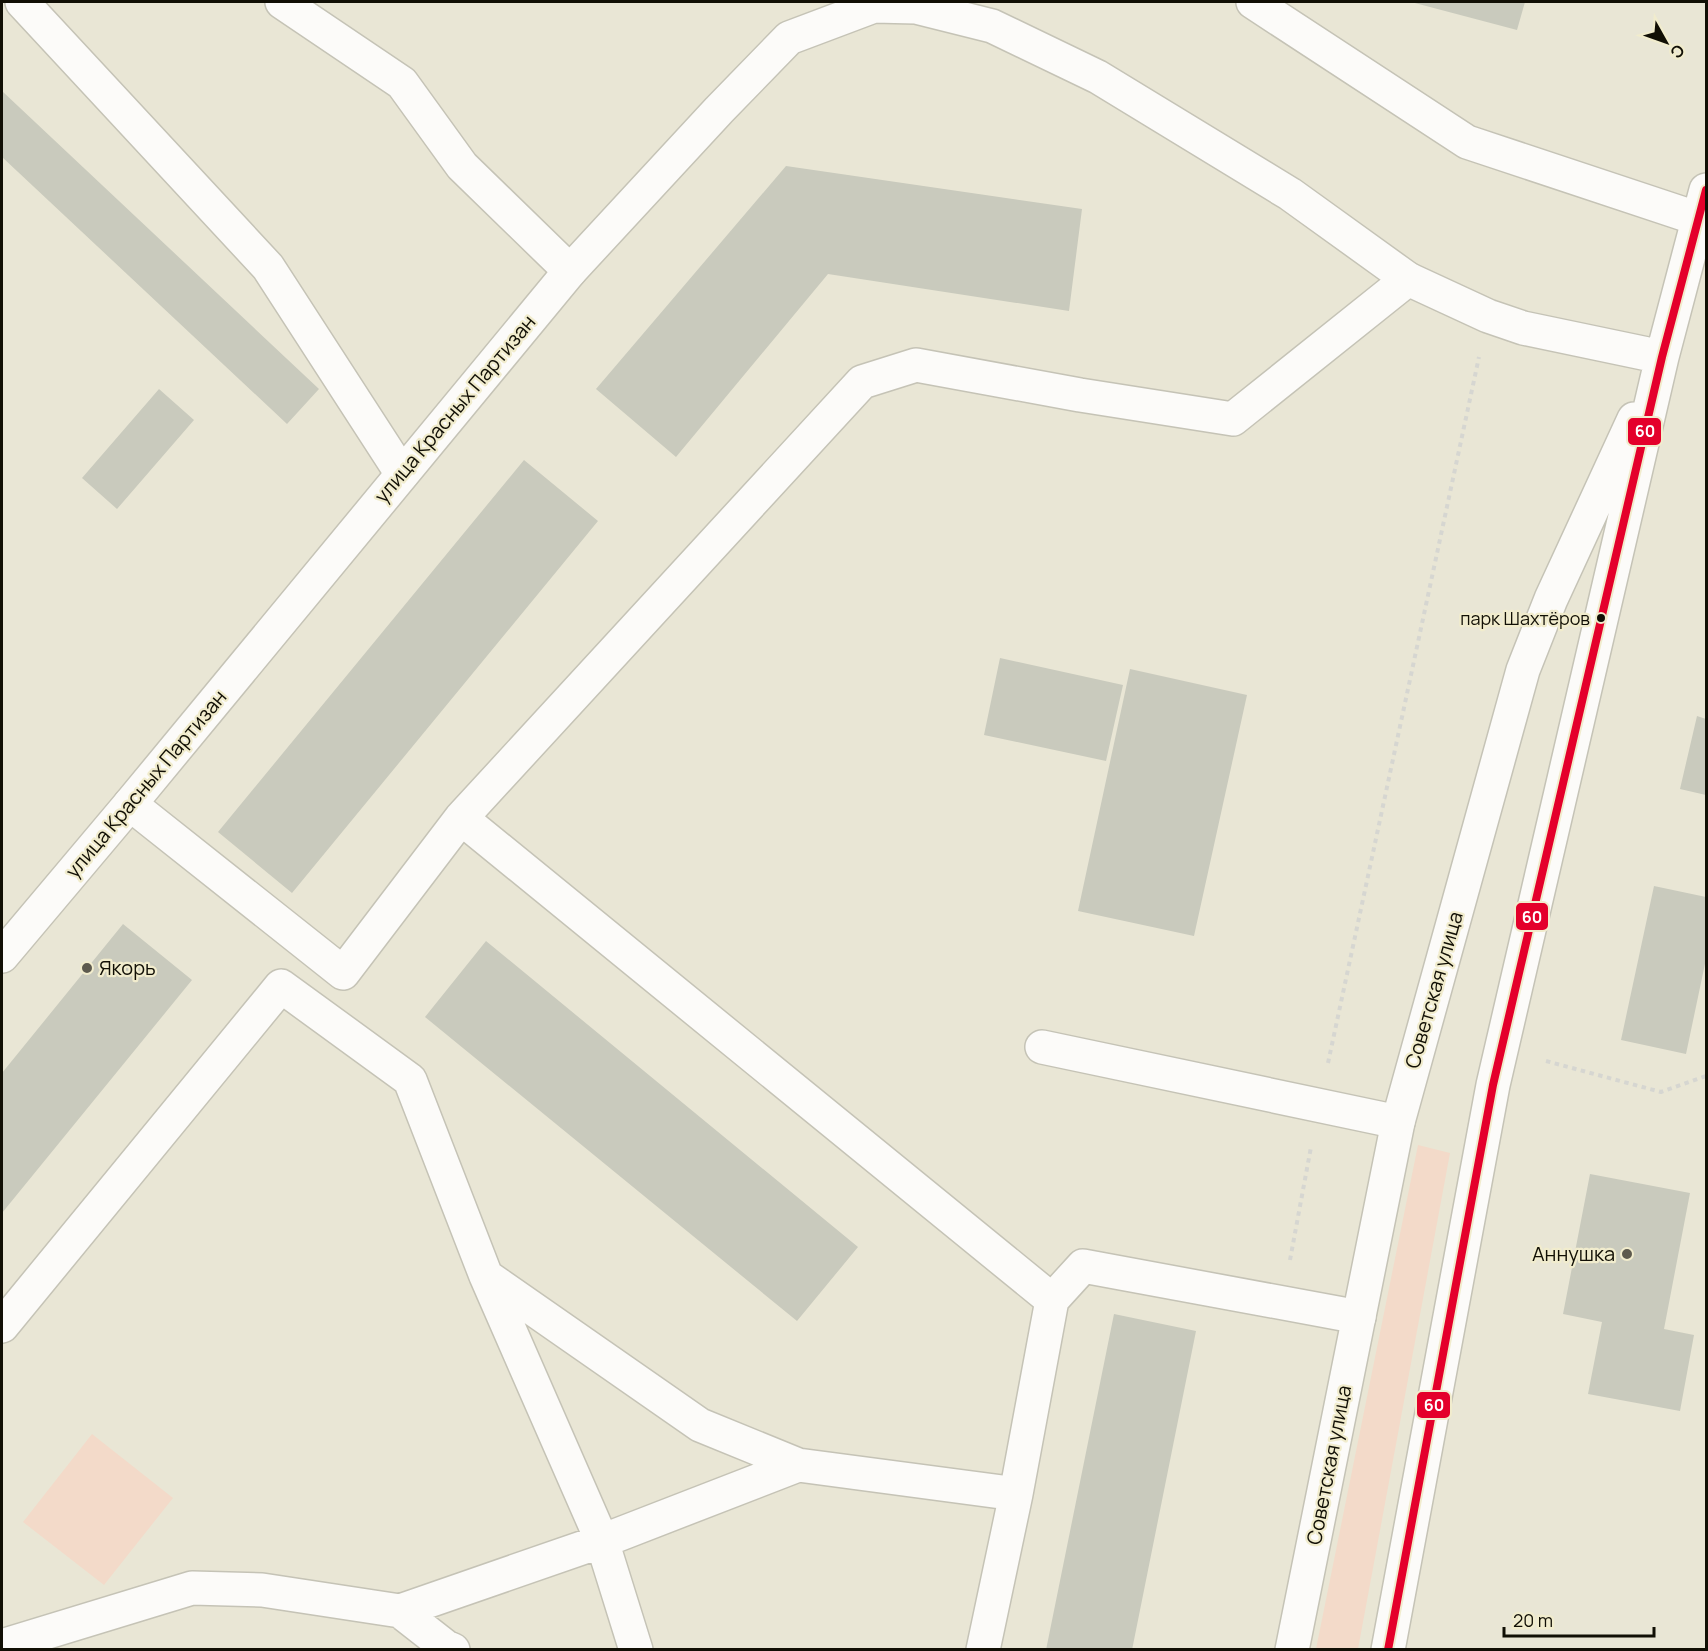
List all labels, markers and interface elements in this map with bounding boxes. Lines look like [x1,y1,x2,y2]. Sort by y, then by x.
north arrow [1636,12,1696,72]
text: С [1665,40,1690,63]
street label: улица Красных Партизан [368,309,541,508]
line badge: 60 [1627,417,1662,446]
text: 60 [1635,420,1655,442]
place label: парк Шахтёров [1460,606,1590,630]
marker: парк Шахтёров [1595,612,1607,624]
street label: улица Красных Партизан [59,684,232,883]
line badge: 60 [1515,902,1549,931]
text: 60 [1522,906,1542,928]
street label: Советская улица [1398,908,1469,1071]
place label: Якорь [99,954,156,981]
marker: Якорь [80,961,94,975]
place label: Аннушка [1532,1240,1615,1267]
marker: Аннушка [1620,1247,1634,1261]
street label: Советская улица [1300,1383,1357,1547]
line badge: 60 [1416,1391,1451,1419]
text: 60 [1424,1394,1444,1416]
scale bar [1504,1600,1654,1638]
text: 20 m [1513,1608,1553,1632]

